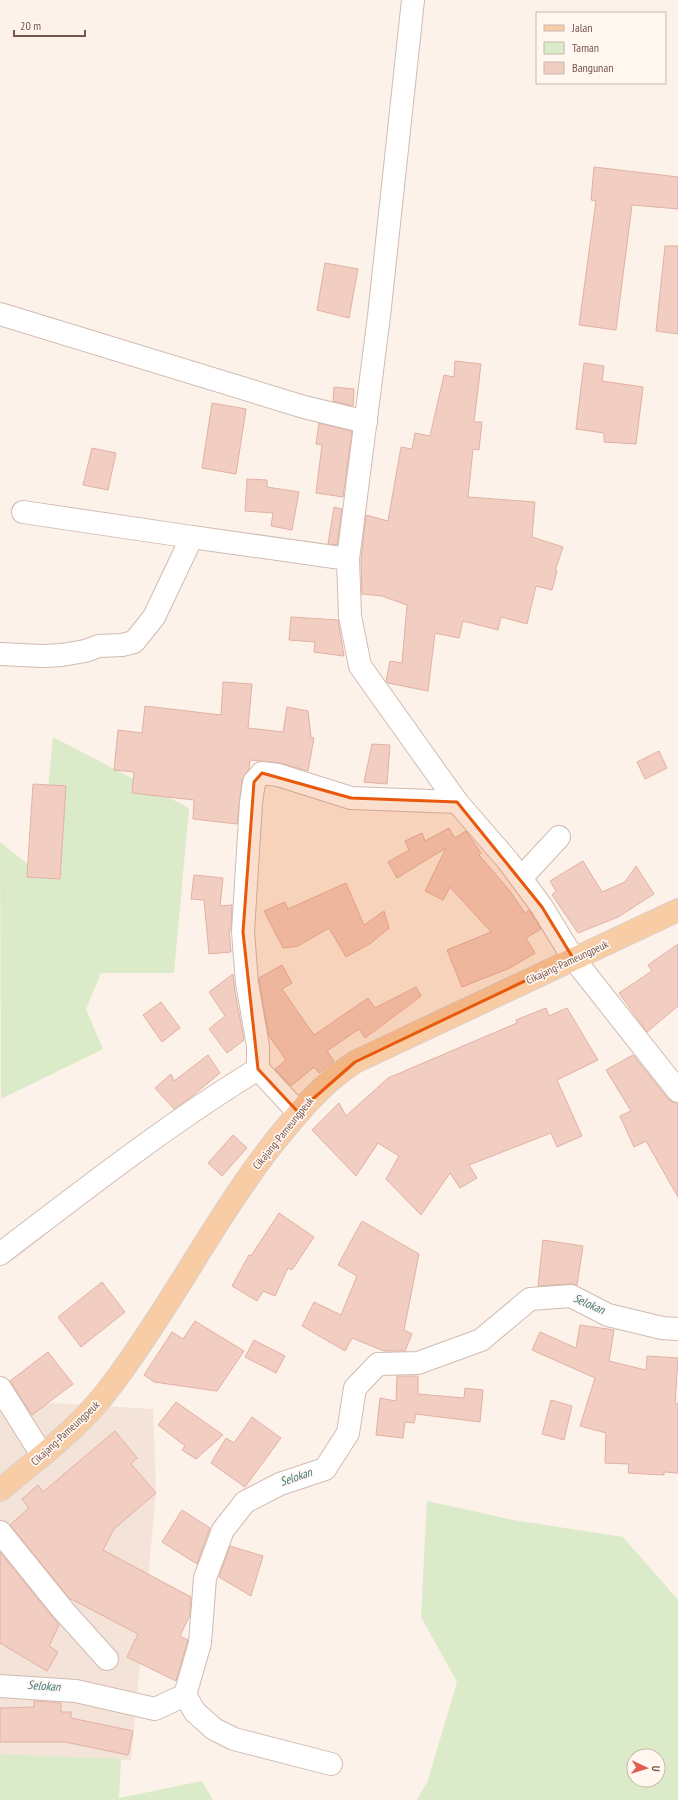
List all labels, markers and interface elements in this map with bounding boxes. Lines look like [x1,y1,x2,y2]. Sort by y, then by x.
scale bar [14,12,85,38]
legend [536,12,666,84]
text: 20 m [20,18,41,33]
text: Jalan [571,20,593,35]
text: Taman [572,40,599,55]
text: Bangunan [572,60,613,75]
street label: Cikajang-Pameungpeuk [524,937,611,987]
street label: Cikajang-Pameungpeuk [250,1093,317,1172]
water label: Selokan [571,1290,608,1317]
street label: Cikajang-Pameungpeuk [28,1397,103,1469]
water label: Selokan [278,1464,314,1489]
water label: Selokan [27,1677,62,1694]
north arrow [626,1748,666,1788]
text: U [649,1765,663,1772]

